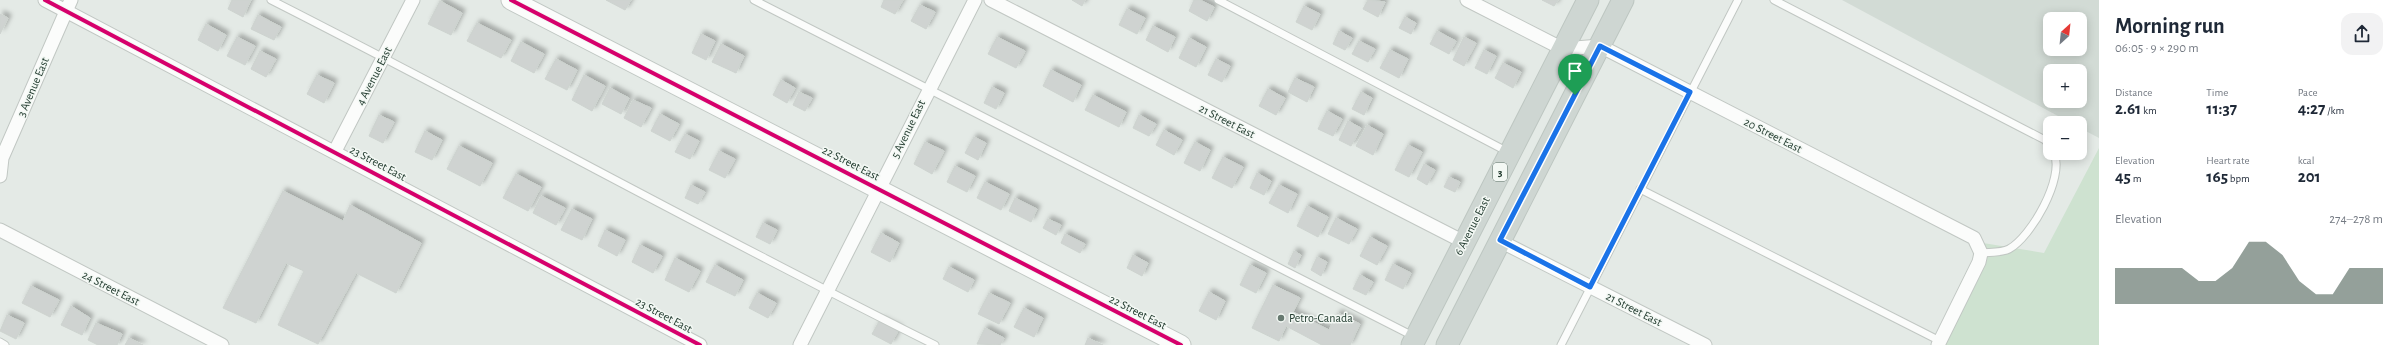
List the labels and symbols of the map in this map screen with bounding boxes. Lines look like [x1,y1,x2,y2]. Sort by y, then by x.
north arrow [2043,12,2087,56]
street label: 4 Avenue East [354,45,394,107]
pin [1558,54,1592,95]
street label: 3 Avenue East [15,55,51,118]
street label: 5 Avenue East [889,98,927,160]
street label: 21 Street East [1197,102,1257,140]
street label: 20 Street East [1742,115,1804,155]
street label: 23 Street East [348,143,408,183]
street label: 22 Street East [820,143,882,183]
road number: 3 [1493,163,1507,181]
street label: 6 Avenue East [1452,195,1492,257]
street label: 24 Street East [80,268,142,308]
street label: 21 Street East [1604,290,1664,328]
street label: 22 Street East [1107,292,1169,332]
street label: 23 Street East [634,295,694,335]
place label: Petro-Canada [1289,312,1353,324]
marker: Petro-Canada [1276,313,1286,323]

